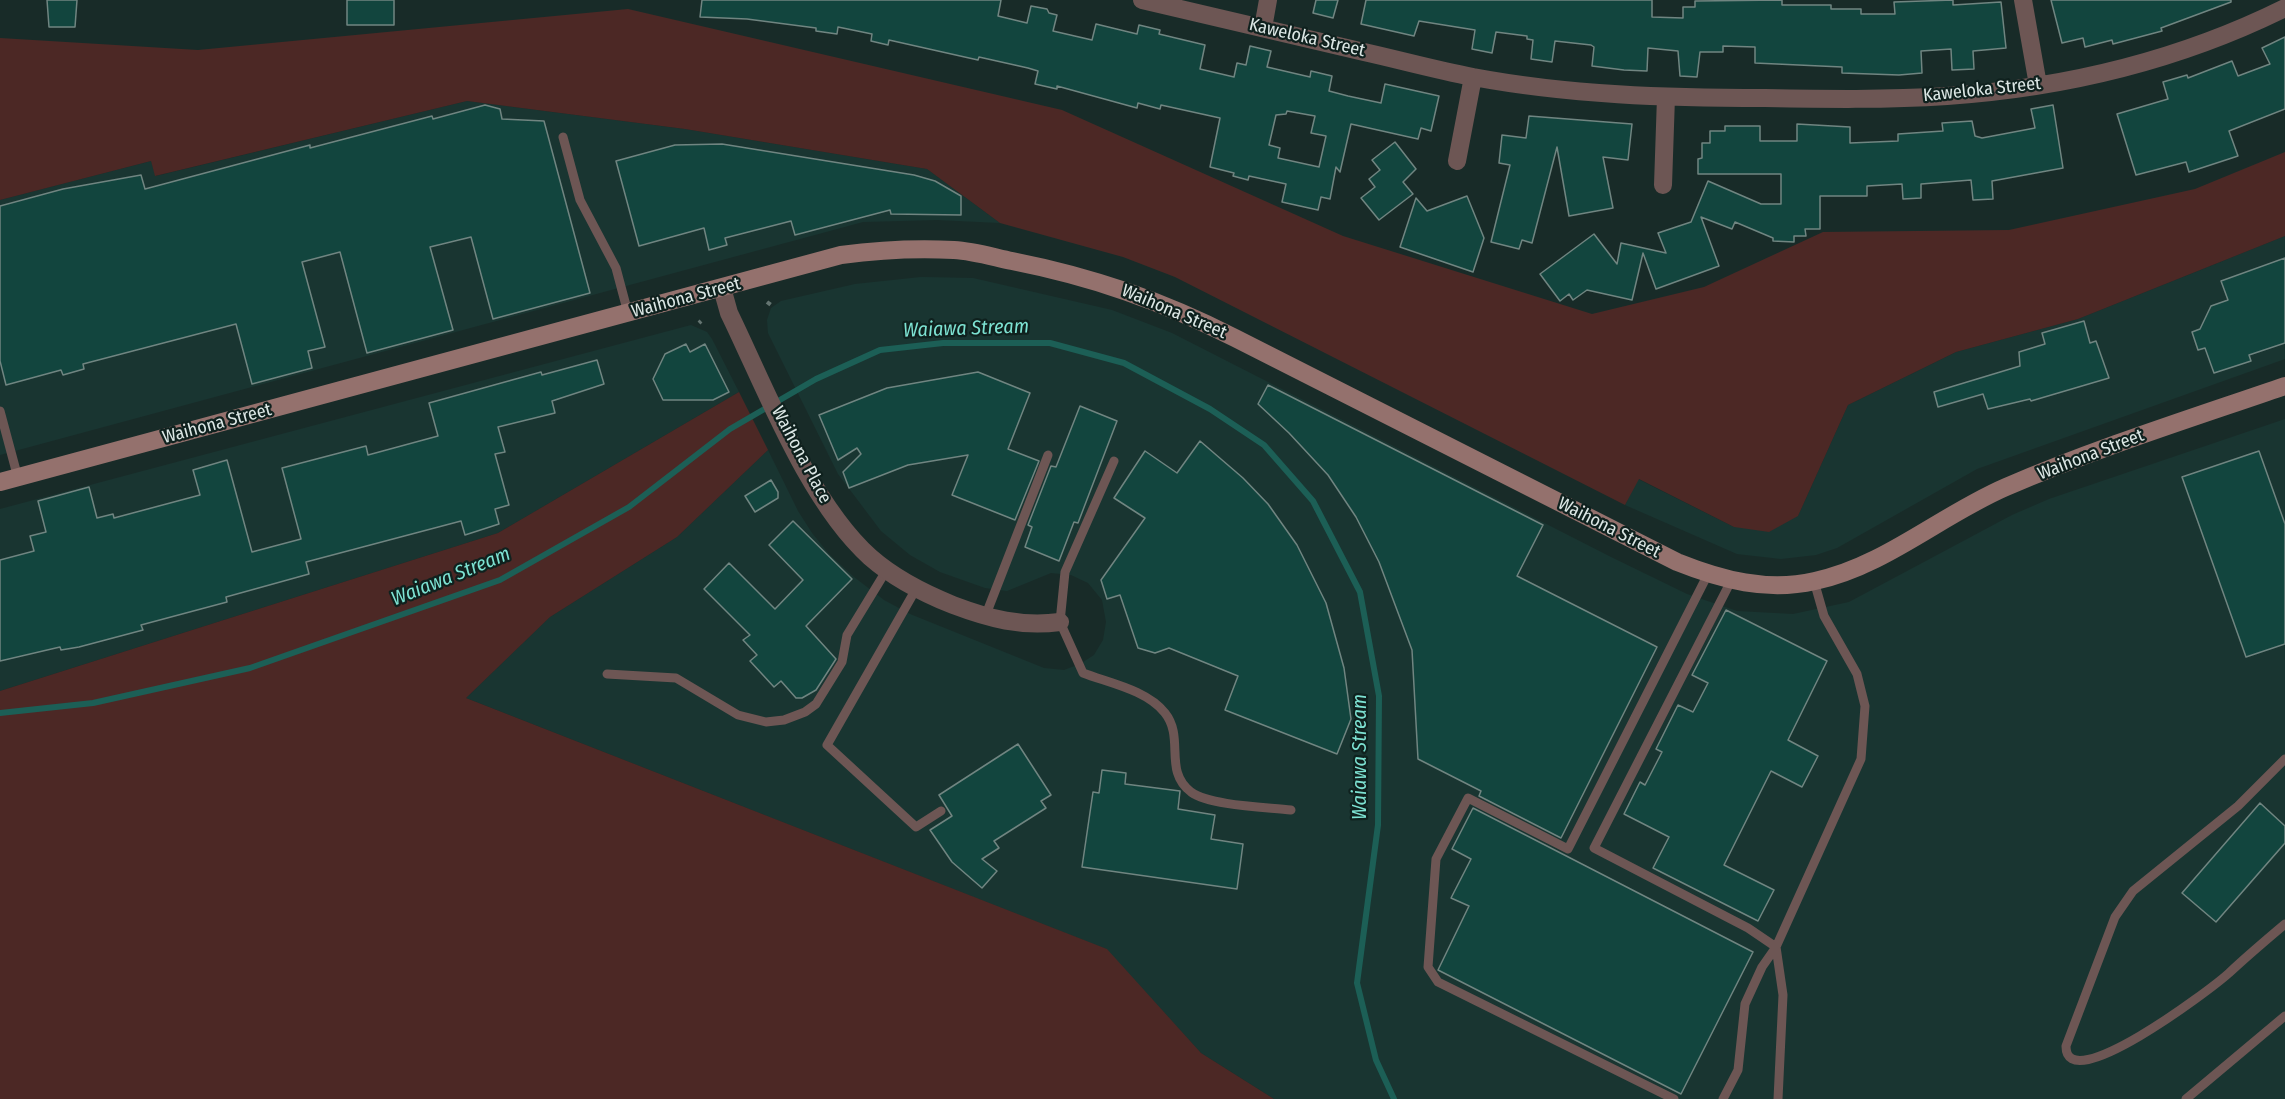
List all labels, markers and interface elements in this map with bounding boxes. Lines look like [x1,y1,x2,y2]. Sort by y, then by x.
street label: Kaweloka Street [1247,14,1367,62]
street label: Kaweloka Street [1922,73,2042,107]
street label: Waihona Street [629,273,743,323]
street label: Waihona Street [1118,280,1230,344]
water label: Waiawa Stream [903,315,1029,343]
street label: Waihona Street [160,399,274,449]
street label: Waihona Place [766,403,836,507]
street label: Waihona Street [2035,425,2147,485]
street label: Waihona Street [1554,493,1664,563]
water label: Waiawa Stream [388,542,514,612]
water label: Waiawa Stream [1348,694,1372,820]

